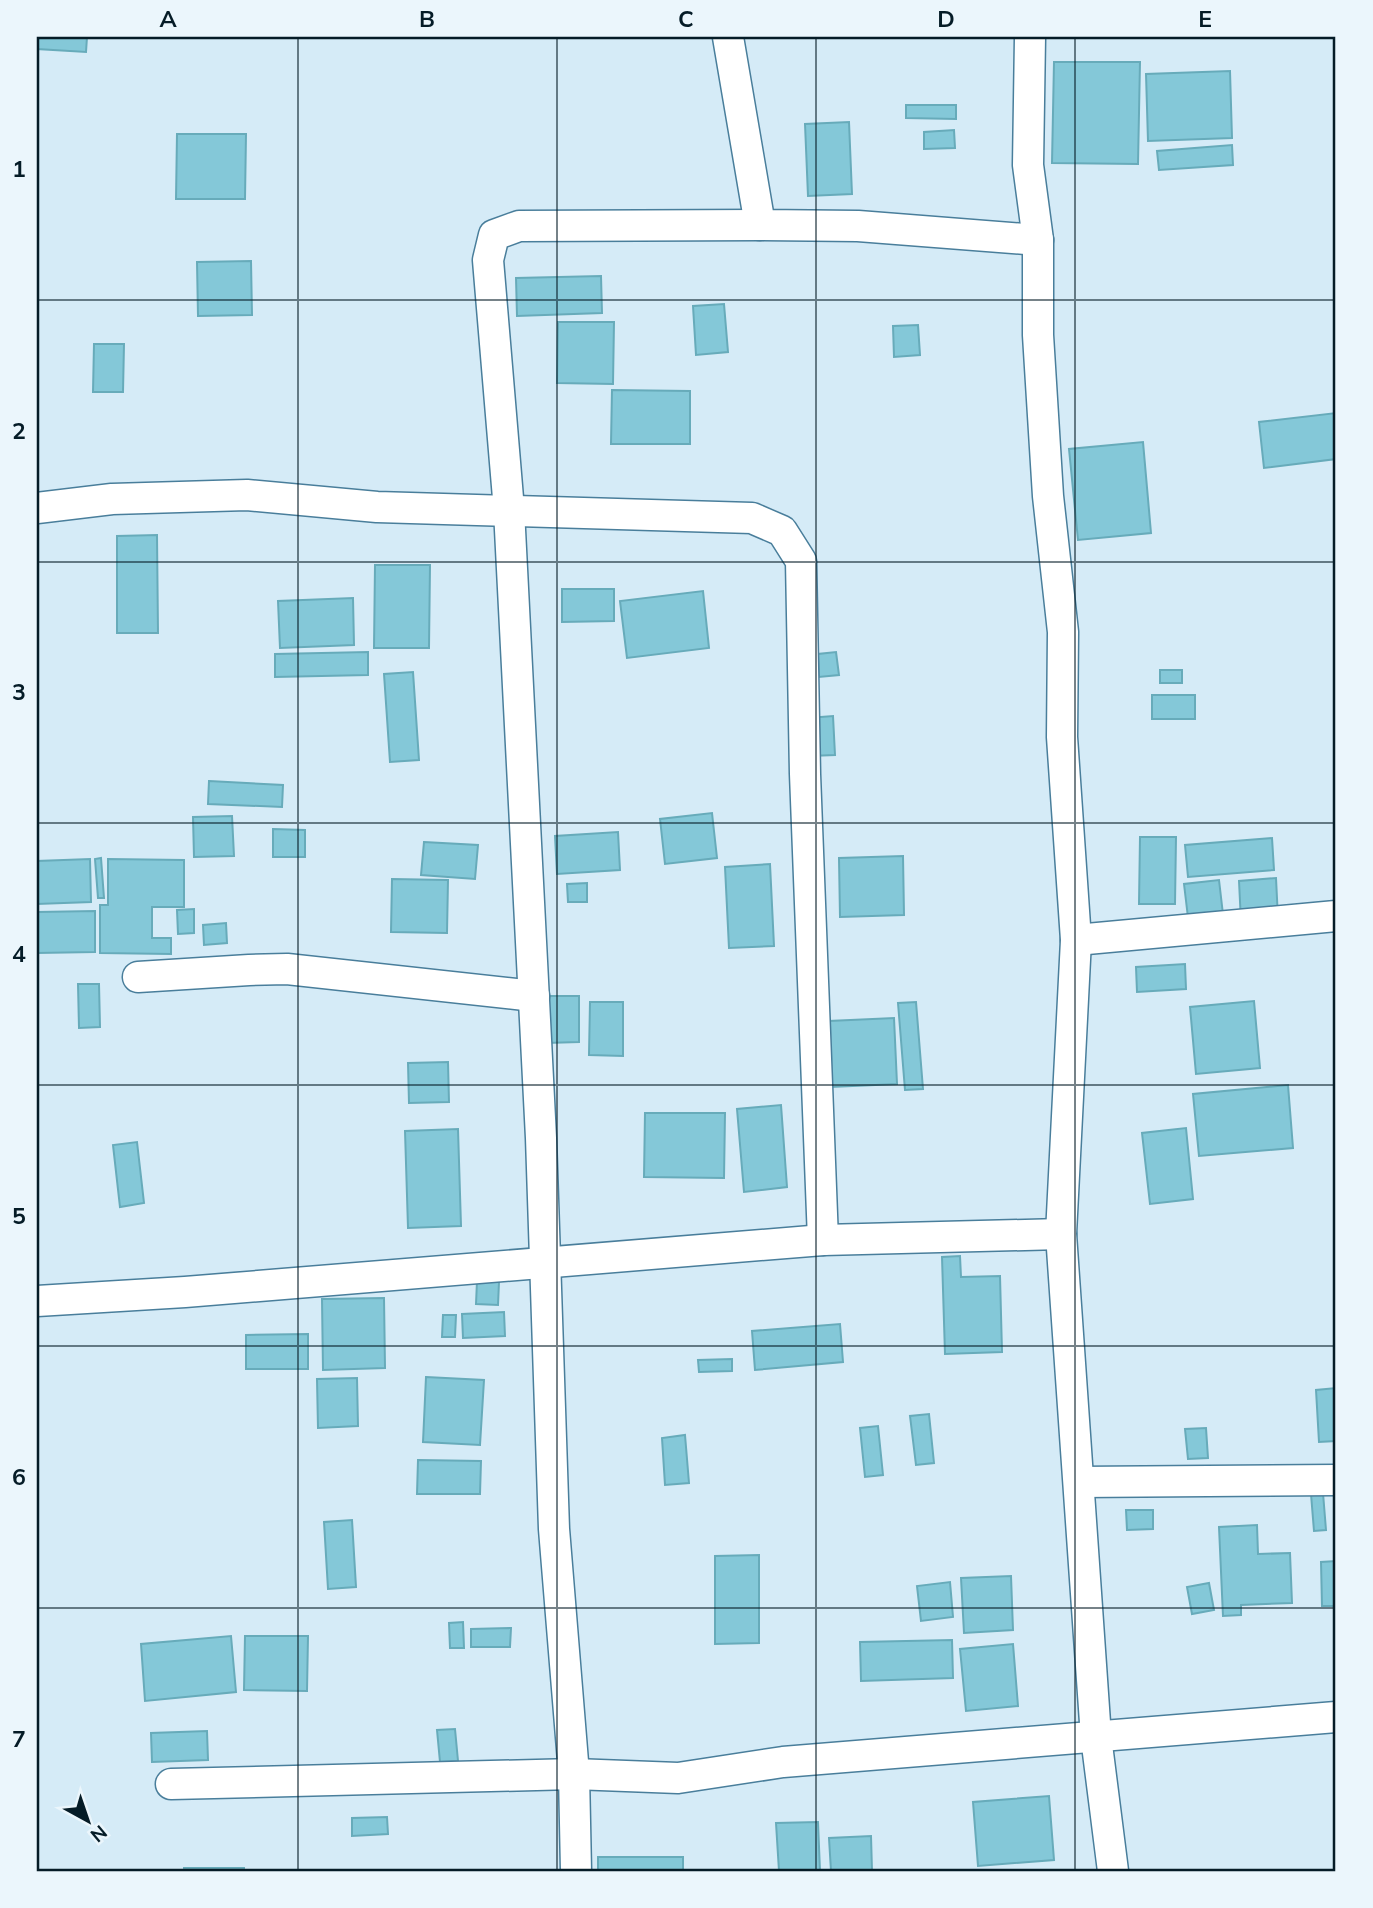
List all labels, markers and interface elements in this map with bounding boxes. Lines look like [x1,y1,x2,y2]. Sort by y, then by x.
text: A [159,4,177,33]
text: B [419,4,435,33]
text: C [678,4,694,33]
text: D [937,4,955,33]
text: E [1198,4,1212,33]
text: 1 [12,154,26,183]
text: 2 [12,416,26,445]
text: 3 [12,677,26,706]
text: 4 [12,939,26,968]
text: 5 [12,1201,26,1230]
text: 6 [12,1462,26,1491]
text: 7 [12,1724,26,1753]
north arrow [52,1786,122,1856]
text: N [86,1820,112,1848]

